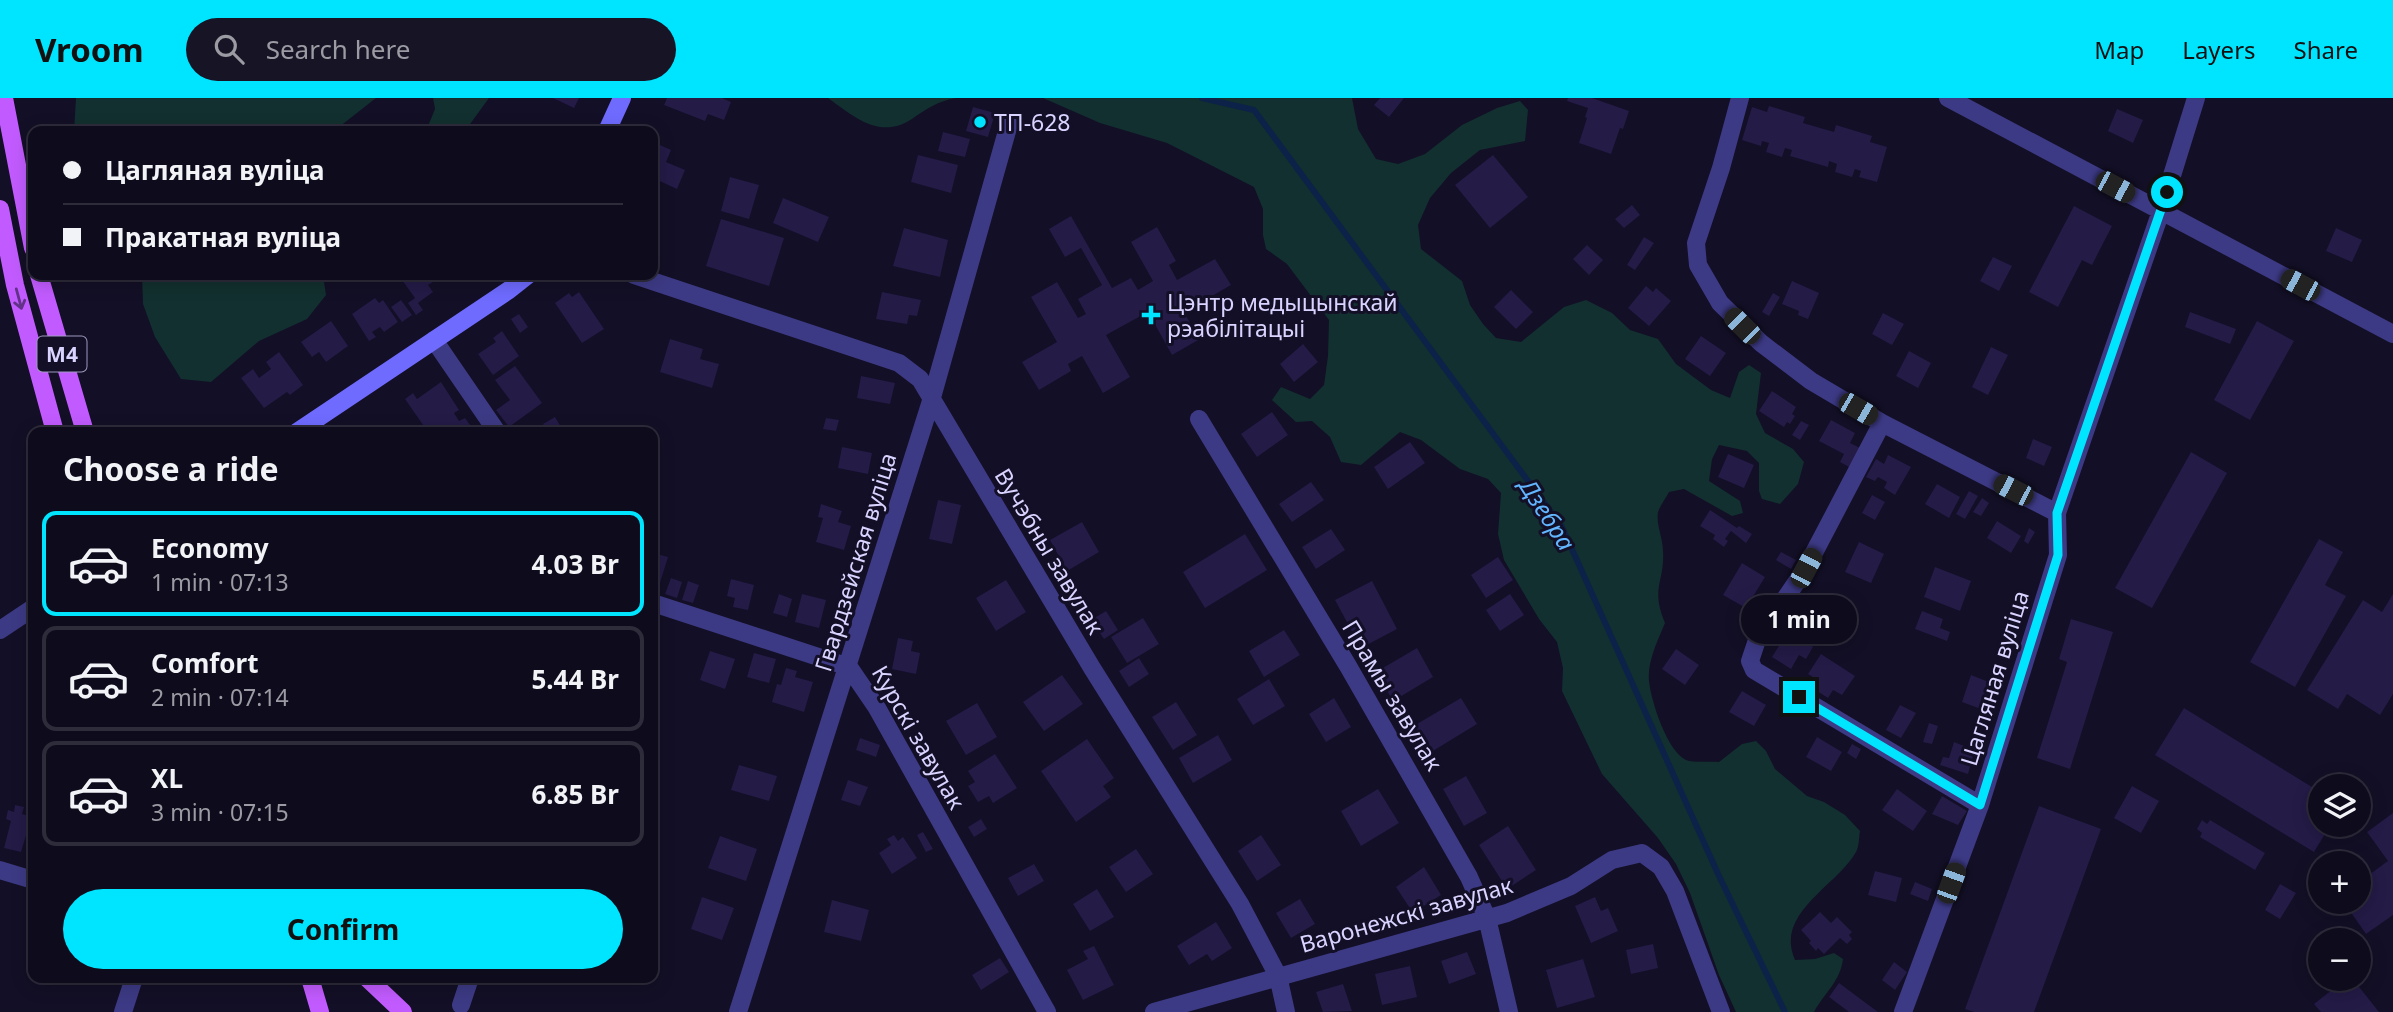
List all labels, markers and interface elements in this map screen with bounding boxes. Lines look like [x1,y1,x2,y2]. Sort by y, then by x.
search box [186,18,676,81]
text: Vroom [35,27,144,72]
icon: search [210,30,248,68]
text: Search here [266,31,410,67]
text: Map [2094,33,2144,66]
text: Layers [2182,33,2256,66]
text: Share [2294,33,2358,66]
place label: ТП-628 [994,106,1071,138]
marker: ТП-628 [972,114,988,130]
text: Цагляная вуліца [105,152,325,188]
car [2092,168,2139,206]
route start [2151,176,2183,208]
text: Пракатная вуліца [105,219,341,255]
car [2277,266,2324,304]
place label: Цэнтр медыцынскай рэабілітацыі [1167,286,1398,344]
one-way arrow [13,288,26,310]
car [1720,304,1765,348]
marker: Цэнтр медыцынскай рэабілітацыі [1141,305,1161,325]
road number: М4 [38,336,86,372]
car [1835,389,1882,429]
text: Choose a ride [63,447,279,490]
street label: Гвардзейская вуліца [806,449,904,675]
street label: Вучэбны завулак [988,462,1113,641]
water label: Дзебра [1511,469,1584,557]
car [1990,471,2037,509]
text: Economy [151,530,269,566]
icon: car [67,532,130,595]
car [1787,545,1826,591]
text: 4.03 Br [531,546,619,582]
text: 1 min · 07:13 [151,566,289,598]
street label: Цагляная вуліца [1952,586,2036,770]
callout: 1 min [1741,596,1857,644]
text: 1 min [1767,603,1831,635]
street label: Прамы завулак [1335,614,1451,777]
text: Comfort [151,645,259,681]
icon: car [67,647,130,710]
street label: Курскі завулак [865,659,974,815]
text: 5.44 Br [531,661,619,697]
text: 2 min · 07:14 [151,681,289,713]
route end [1783,681,1815,713]
text: XL [151,760,183,796]
icon: car [67,762,130,825]
map controls [2308,774,2371,991]
button: layers [2308,774,2371,837]
text: 6.85 Br [531,776,619,812]
text: 3 min · 07:15 [151,796,289,828]
button: + [2308,851,2371,914]
car [1934,860,1969,906]
street label: Варонежскі завулак [1296,868,1517,960]
button: Confirm [63,889,623,969]
button: − [2308,928,2371,991]

